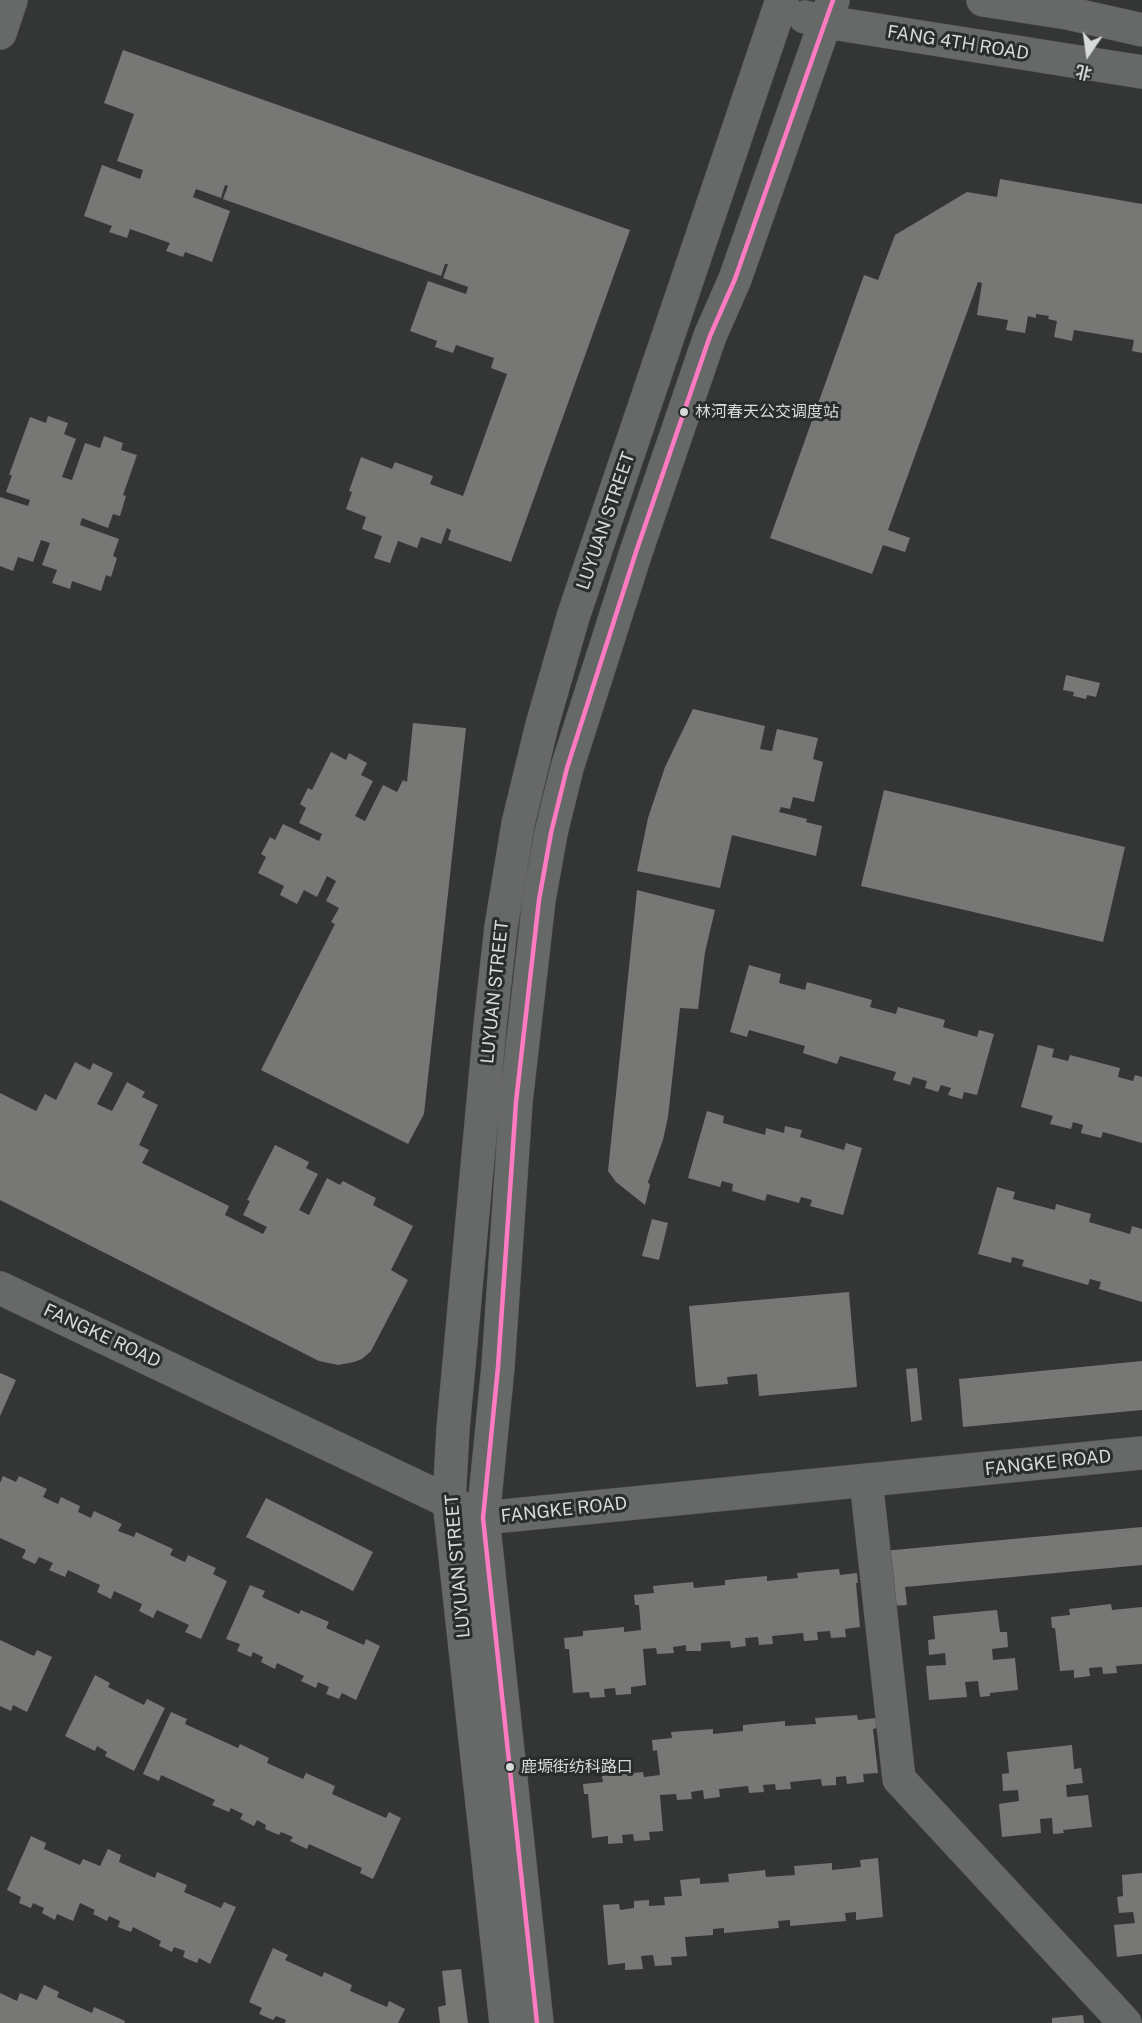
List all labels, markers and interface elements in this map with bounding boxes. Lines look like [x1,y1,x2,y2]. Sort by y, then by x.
street label: FANG 4TH ROAD [886,21,1030,65]
north arrow [1058,24,1118,84]
text: 北 [1074,61,1094,83]
place label: 林河春天公交调度站 [695,402,839,422]
marker: 林河春天公交调度站 [678,406,690,418]
street label: LUYUAN STREET [572,449,640,593]
street label: LUYUAN STREET [477,919,513,1065]
street label: FANGKE ROAD [40,1299,164,1373]
street label: FANGKE ROAD [984,1446,1112,1480]
street label: LUYUAN STREET [441,1493,475,1639]
street label: FANGKE ROAD [500,1493,628,1527]
place label: 鹿塬街纺科路口 [521,1757,633,1777]
marker: 鹿塬街纺科路口 [504,1761,516,1773]

